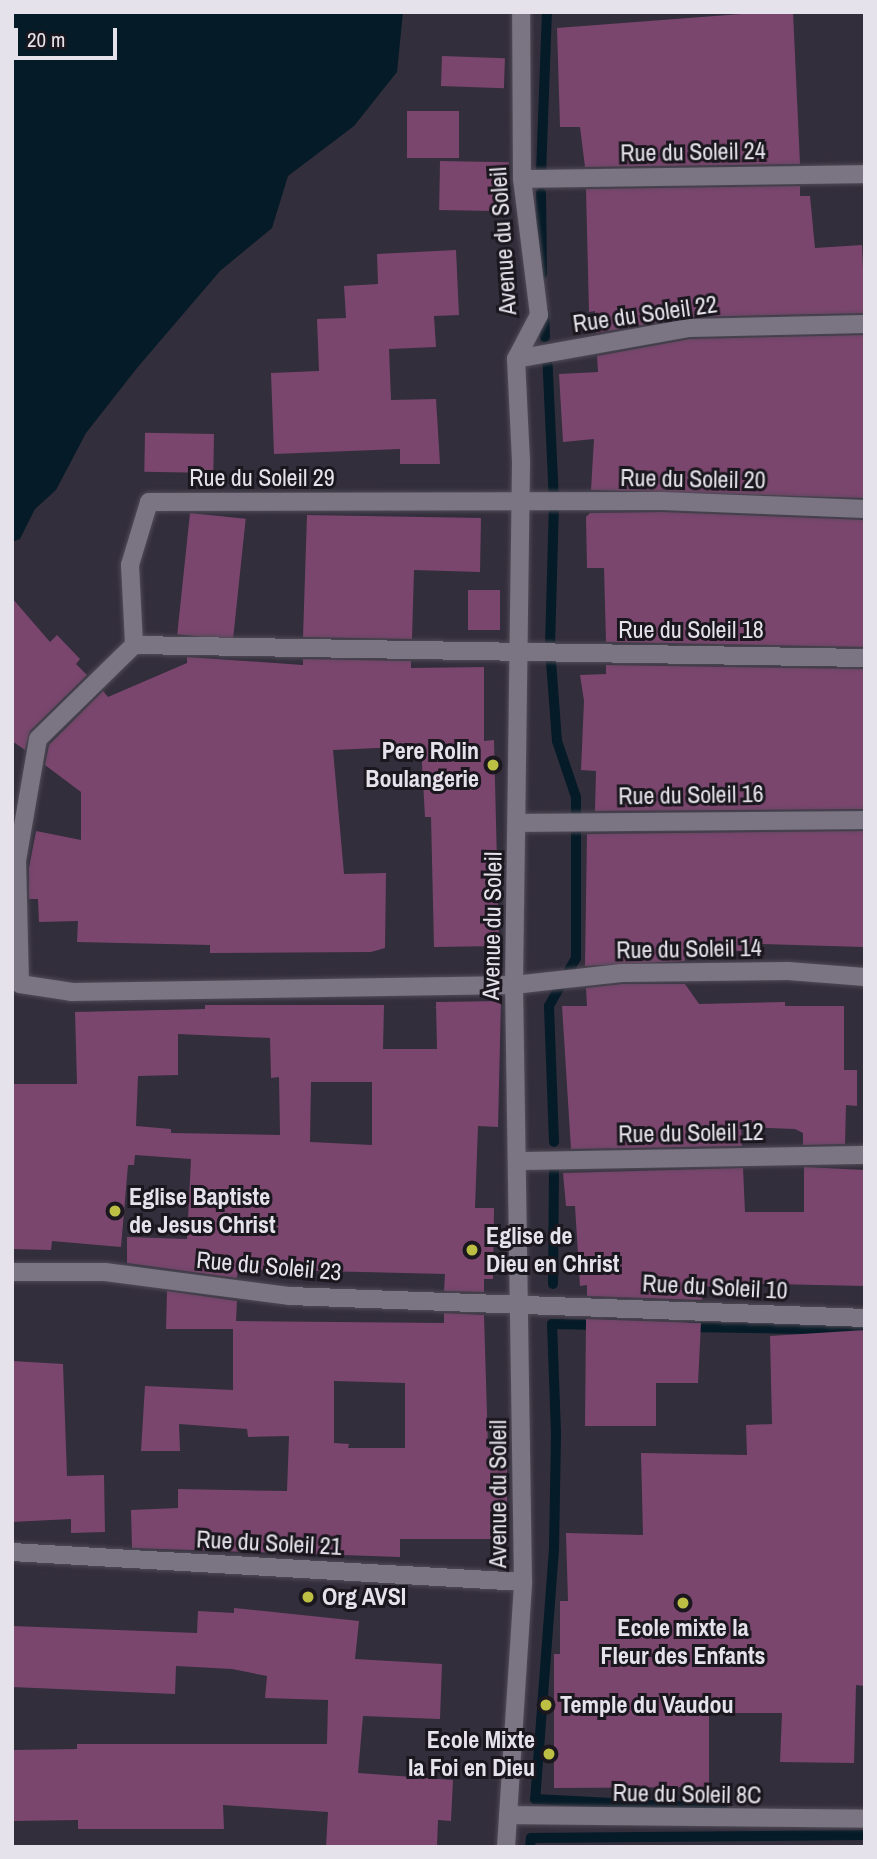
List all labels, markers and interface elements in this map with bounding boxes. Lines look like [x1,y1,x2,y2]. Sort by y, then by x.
scale bar [18,14,121,58]
text: 20 m [27,25,65,54]
street label: Rue du Soleil 24 [620,136,766,168]
street label: Avenue du Soleil [483,166,523,316]
street label: Rue du Soleil 22 [571,290,719,338]
street label: Rue du Soleil 20 [620,463,766,495]
street label: Rue du Soleil 29 [189,464,335,492]
street label: Rue du Soleil 18 [618,616,764,644]
place label: Pere Rolin Boulangerie [365,737,479,793]
marker: Pere Rolin Boulangerie [485,757,501,773]
street label: Rue du Soleil 16 [618,779,764,811]
street label: Avenue du Soleil [476,852,508,1000]
street label: Rue du Soleil 14 [616,933,762,965]
street label: Rue du Soleil 12 [618,1117,764,1149]
place label: Eglise Baptiste de Jesus Christ [129,1183,276,1239]
marker: Eglise Baptiste de Jesus Christ [107,1203,123,1219]
place label: Eglise de Dieu en Christ [486,1222,619,1278]
marker: Eglise de Dieu en Christ [464,1242,480,1258]
street label: Rue du Soleil 23 [195,1245,343,1287]
street label: Rue du Soleil 10 [642,1269,788,1305]
street label: Avenue du Soleil [484,1420,512,1568]
street label: Rue du Soleil 21 [196,1525,342,1561]
place label: Org AVSI [322,1583,407,1611]
marker: Org AVSI [300,1589,316,1605]
marker: Ecole mixte la Fleur des Enfants [675,1595,691,1611]
place label: Ecole mixte la Fleur des Enfants [600,1614,766,1670]
place label: Temple du Vaudou [560,1691,734,1719]
marker: Temple du Vaudou [538,1697,554,1713]
place label: Ecole Mixte la Foi en Dieu [408,1726,535,1782]
marker: Ecole Mixte la Foi en Dieu [541,1746,557,1762]
street label: Rue du Soleil 8C [612,1778,762,1810]

